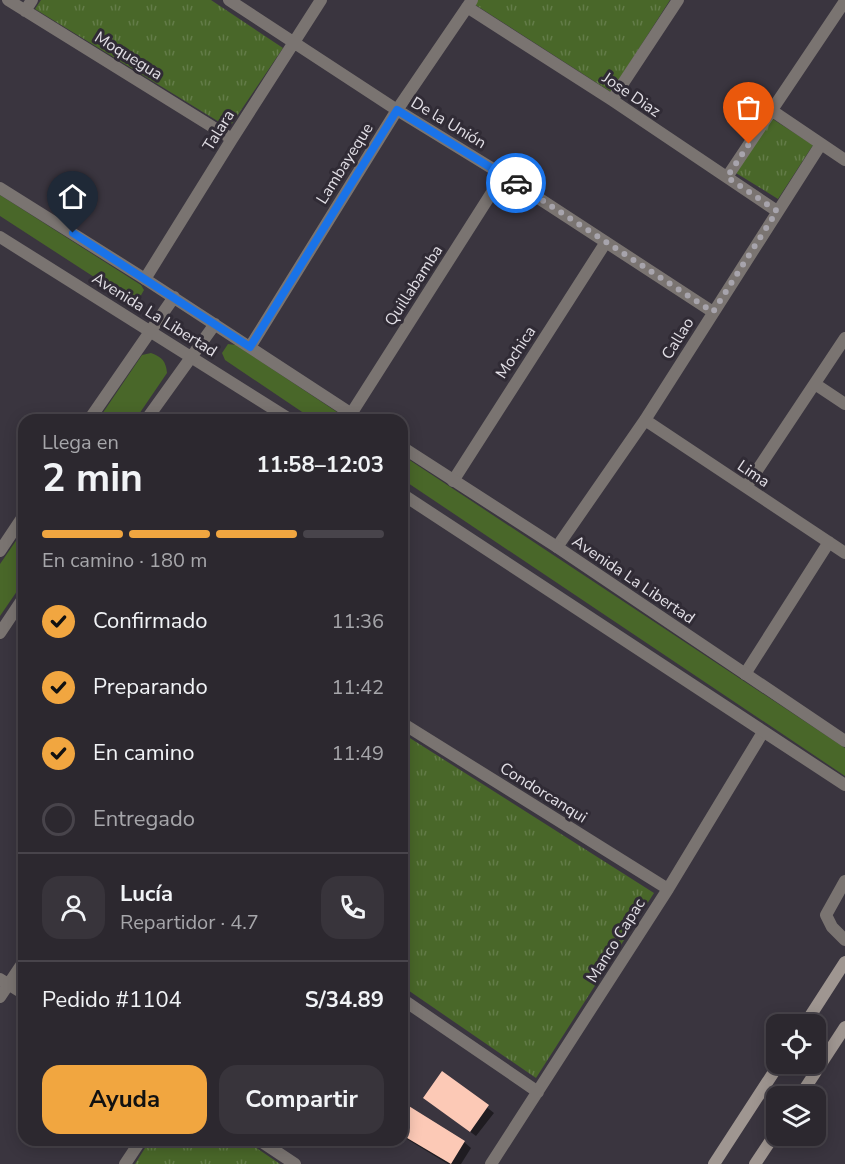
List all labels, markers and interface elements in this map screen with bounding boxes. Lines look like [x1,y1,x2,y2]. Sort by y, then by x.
street label: Moquegua [90,26,167,85]
street label: Jose Diaz [597,67,665,122]
pin [723,82,774,144]
icon: bag [732,91,765,124]
street label: De la Unión [407,92,490,154]
street label: Talara [198,106,240,155]
street label: Lambayeque [311,119,379,208]
courier [486,153,546,213]
icon: car [500,167,533,200]
pin [47,171,98,233]
icon: home [56,180,89,213]
street label: Quillabamba [379,241,448,330]
street label: Avenida La Libertad [88,267,221,362]
street label: Callao [656,313,699,364]
street label: Mochica [491,322,541,383]
text: Llega en [42,429,119,456]
text: 11:58–12:03 [256,450,384,480]
text: 2 min [42,452,143,505]
street label: Lima [733,455,774,493]
street label: Avenida La Libertad [568,531,699,629]
text: En camino · 180 m [42,547,207,574]
icon: check [42,605,75,638]
text: Confirmado [93,606,208,636]
text: 11:36 [331,608,384,635]
icon: check [42,671,75,704]
text: Preparando [93,672,208,702]
text: 11:42 [331,674,384,701]
icon: check [42,737,75,770]
text: En camino [93,738,194,768]
text: 11:49 [331,740,384,767]
street label: Condorcanqui [496,757,591,828]
text: Entregado [93,804,195,834]
button: person [42,876,105,939]
button: phone [321,876,384,939]
text: Lucía [120,879,173,909]
street label: Manco Capac [581,894,651,987]
text: Repartidor · 4.7 [120,909,259,936]
text: Pedido #1104 [42,985,182,1015]
text: S/34.89 [305,985,384,1015]
map controls [766,1014,826,1146]
button: locate [766,1014,826,1074]
button: Ayuda [42,1065,207,1134]
button: Compartir [219,1065,384,1134]
button: layers [766,1086,826,1146]

